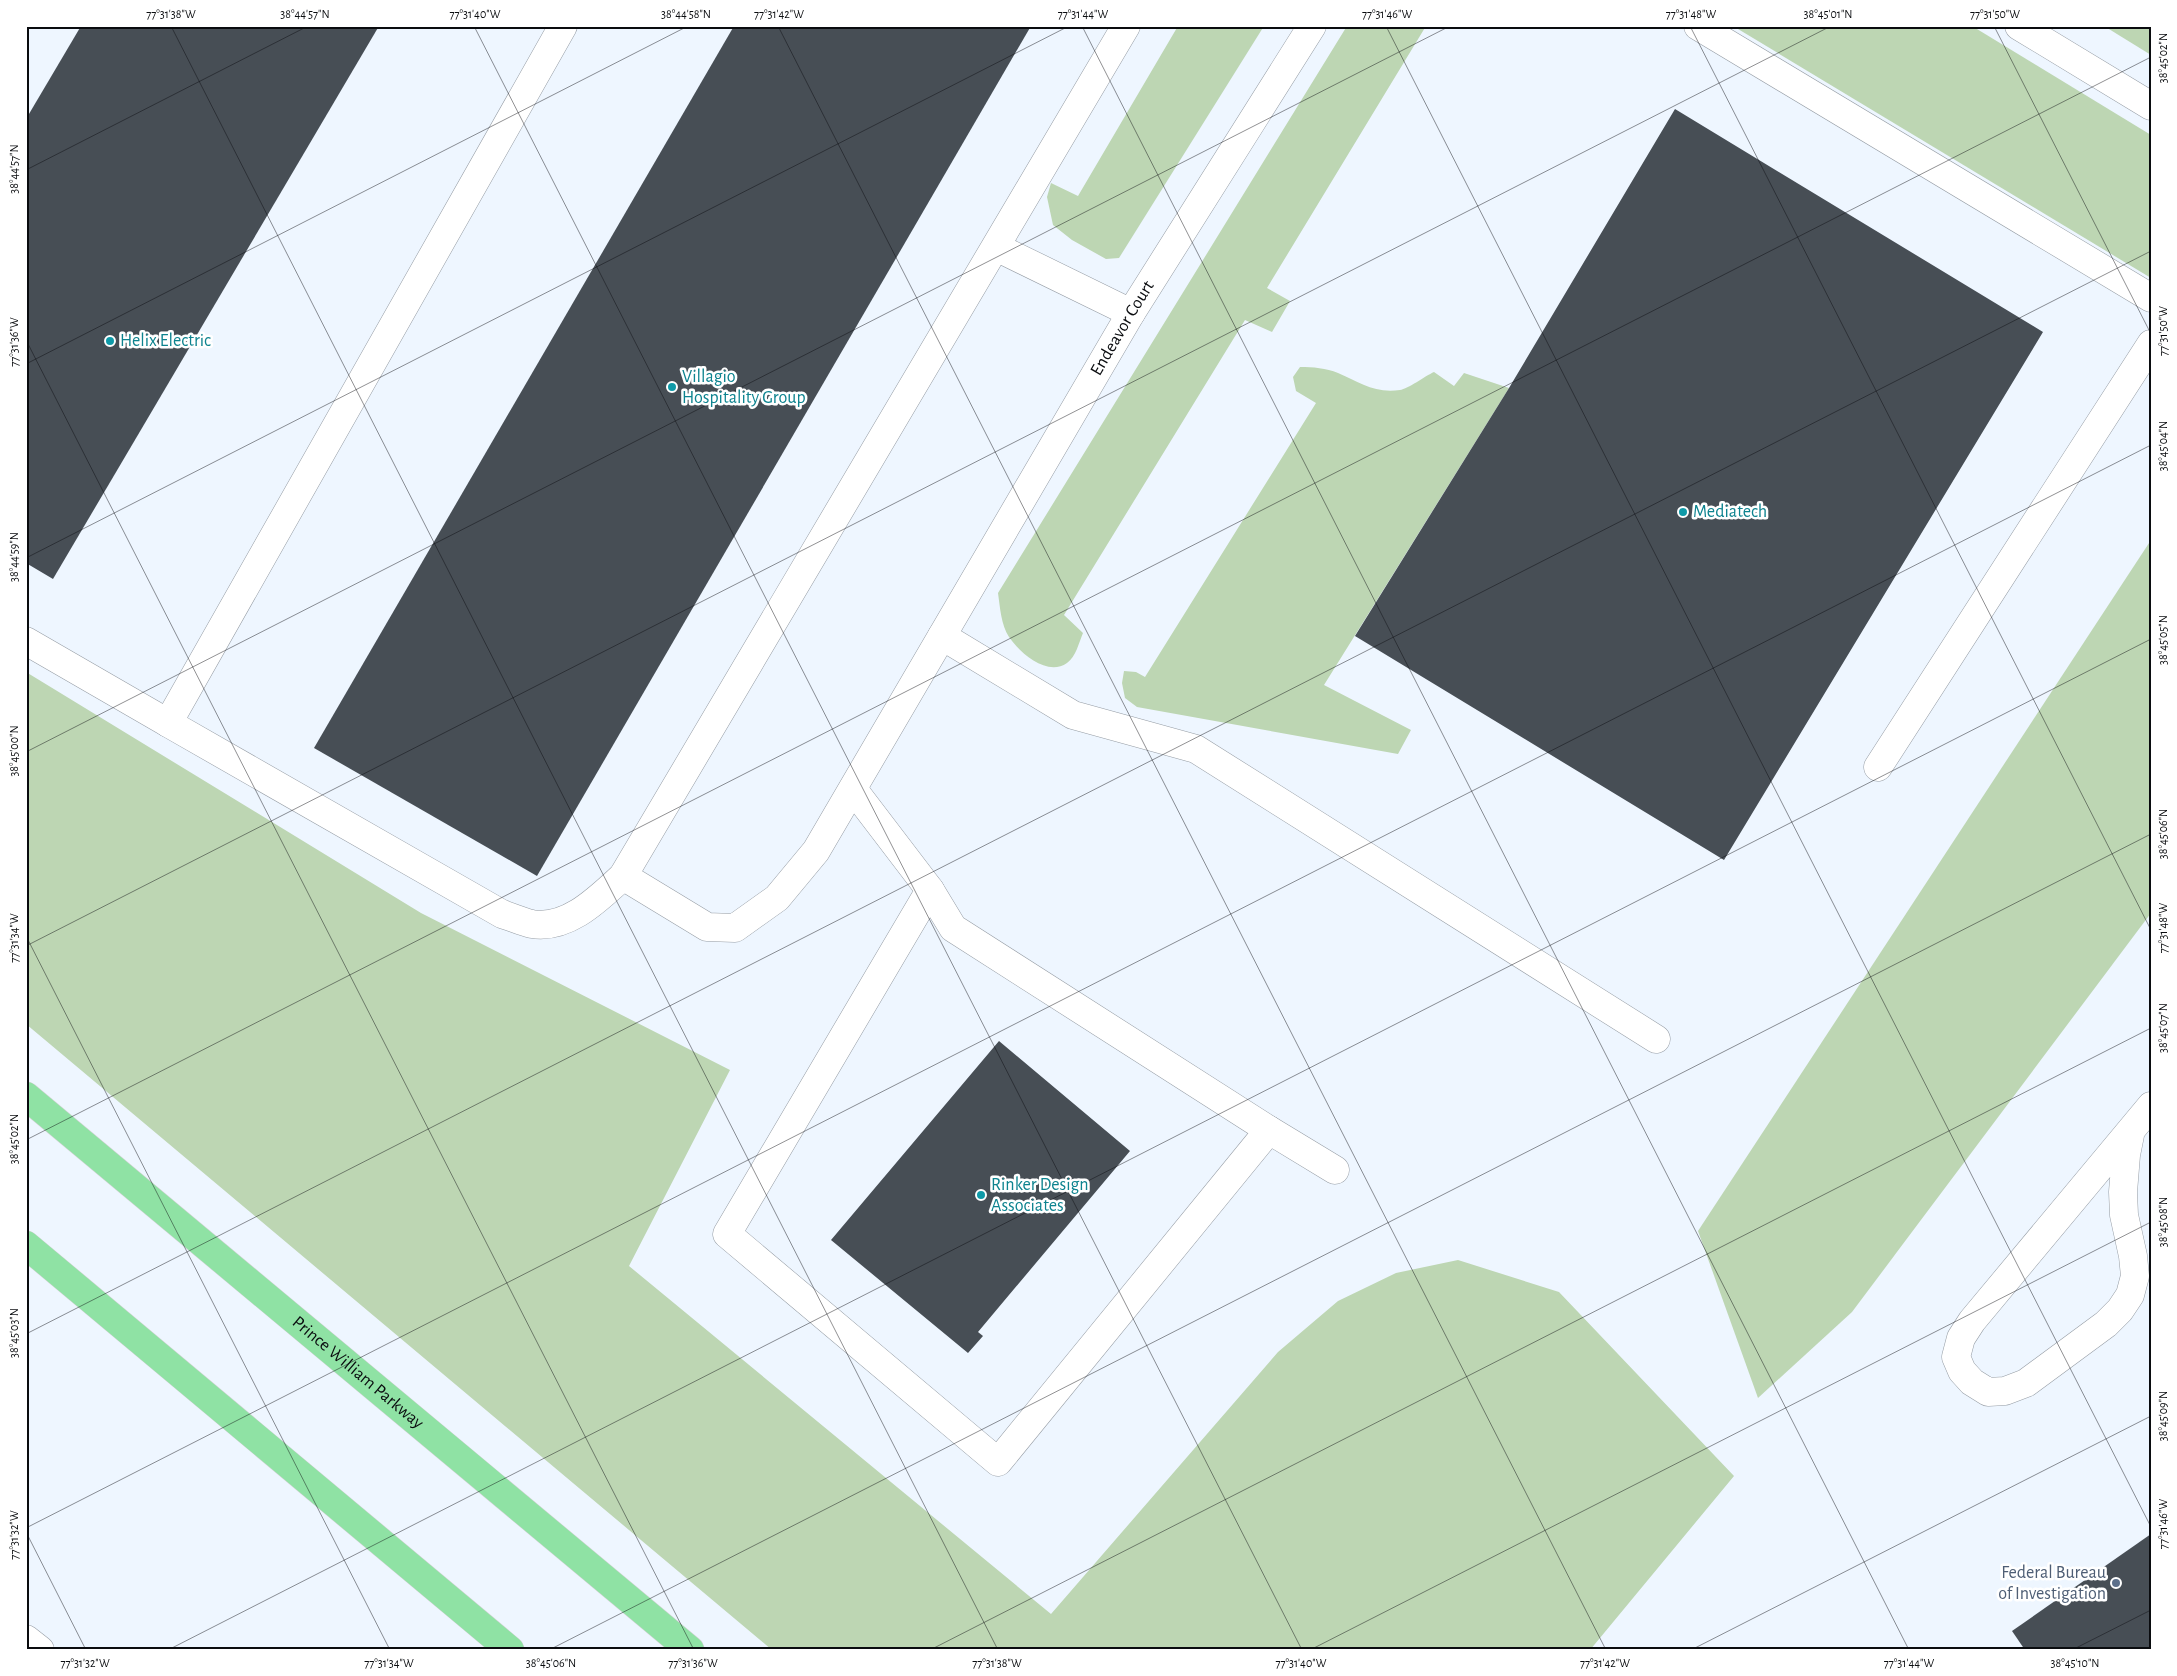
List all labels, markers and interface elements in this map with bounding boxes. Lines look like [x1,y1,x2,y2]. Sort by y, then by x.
text: 77°31'38"W [146,8,196,20]
text: 38°44'57"N [280,8,330,20]
text: 77°31'40"W [450,8,501,20]
text: 38°44'58"N [661,8,711,20]
text: 77°31'42"W [754,8,804,20]
text: 77°31'44"W [1058,8,1108,20]
text: 77°31'46"W [1362,8,1412,20]
text: 77°31'48"W [1666,8,1716,20]
text: 38°45'01"N [1804,8,1852,20]
text: 77°31'50"W [1970,8,2020,20]
text: 38°45'02"N [2157,33,2169,83]
text: 38°44'57"N [8,144,20,194]
street label: Endeavor Court [1087,278,1158,379]
text: 77°31'50"W [2157,306,2169,356]
text: 77°31'36"W [8,317,20,367]
place label: Helix Electric [120,332,211,350]
marker: Helix Electric [104,335,116,347]
place label: Villagio Hospitality Group [682,368,806,407]
marker: Villagio Hospitality Group [666,381,678,393]
text: 38°45'04"N [2157,421,2169,471]
place label: Mediatech [1693,503,1767,521]
marker: Mediatech [1677,506,1689,518]
text: 38°44'59"N [8,532,20,582]
text: 38°45'05"N [2157,615,2169,665]
text: 38°45'00"N [8,725,20,777]
text: 38°45'06"N [2157,809,2169,859]
text: 77°31'48"W [2157,903,2169,953]
text: 77°31'34"W [8,913,20,963]
text: 38°45'07"N [2157,1003,2169,1053]
text: 38°45'02"N [8,1114,20,1164]
place label: Rinker Design Associates [991,1176,1089,1215]
marker: Rinker Design Associates [975,1189,987,1201]
text: 38°45'08"N [2157,1197,2169,1247]
text: 38°45'03"N [8,1308,20,1358]
street label: Prince William Parkway [289,1313,427,1433]
text: 38°45'09"N [2157,1391,2169,1441]
text: 77°31'46"W [2157,1499,2169,1549]
text: 77°31'32"W [8,1510,20,1560]
place label: Federal Bureau of Investigation [1998,1564,2106,1603]
marker: Federal Bureau of Investigation [2110,1577,2122,1589]
text: 77°31'32"W [60,1657,110,1669]
text: 77°31'34"W [364,1657,414,1669]
text: 38°45'06"N [526,1657,576,1669]
text: 77°31'36"W [668,1657,718,1669]
text: 77°31'38"W [972,1657,1022,1669]
text: 77°31'40"W [1276,1657,1327,1669]
text: 77°31'42"W [1580,1657,1630,1669]
text: 77°31'44"W [1884,1657,1934,1669]
text: 38°45'10"N [2051,1657,2099,1669]

